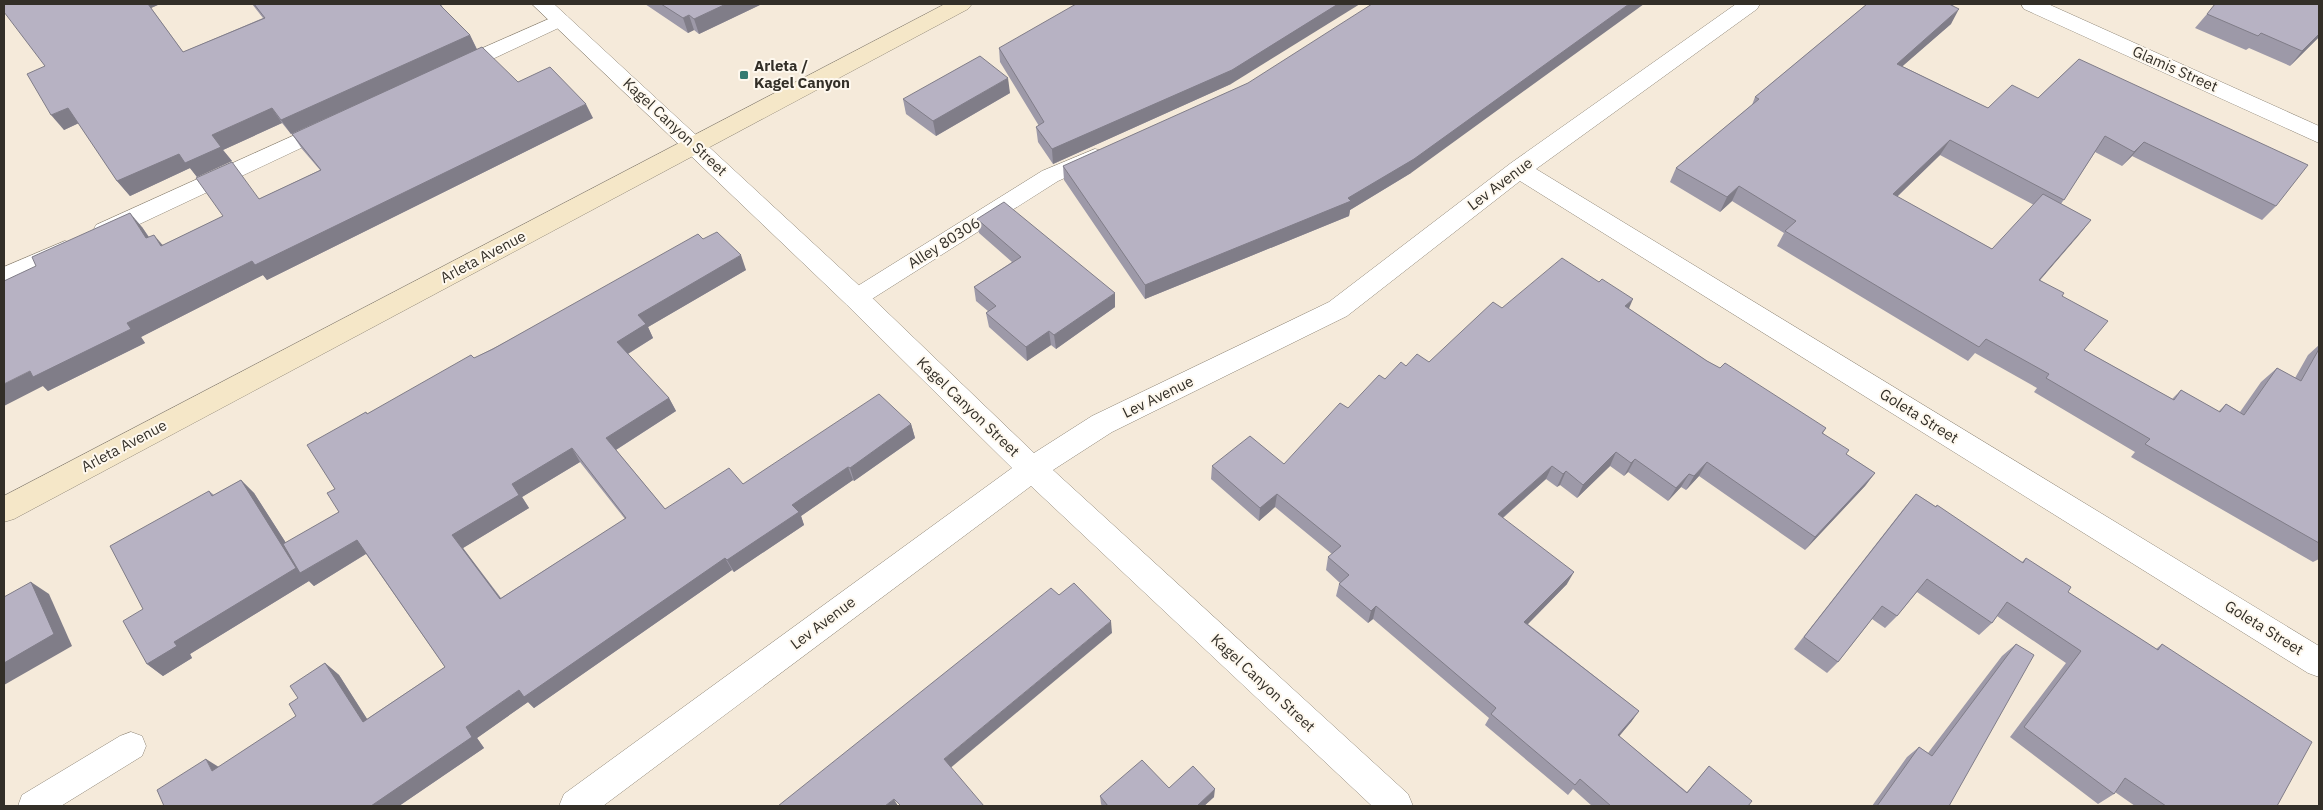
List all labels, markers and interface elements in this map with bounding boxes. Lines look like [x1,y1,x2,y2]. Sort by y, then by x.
street label: Glamis Street [2130,41,2221,96]
place label: Arleta / Kagel Canyon [754,56,850,92]
marker: Arleta / Kagel Canyon [738,69,750,81]
street label: Kagel Canyon Street [619,73,731,180]
street label: Lev Avenue [1463,153,1536,214]
street label: Alley 80306 [904,213,983,272]
street label: Arleta Avenue [437,226,529,287]
street label: Kagel Canyon Street [913,353,1024,461]
street label: Lev Avenue [1119,371,1196,422]
street label: Goleta Street [1876,384,1962,447]
street label: Arleta Avenue [78,415,170,476]
street label: Lev Avenue [786,592,859,653]
street label: Goleta Street [2221,596,2307,659]
street label: Kagel Canyon Street [1207,629,1319,736]

